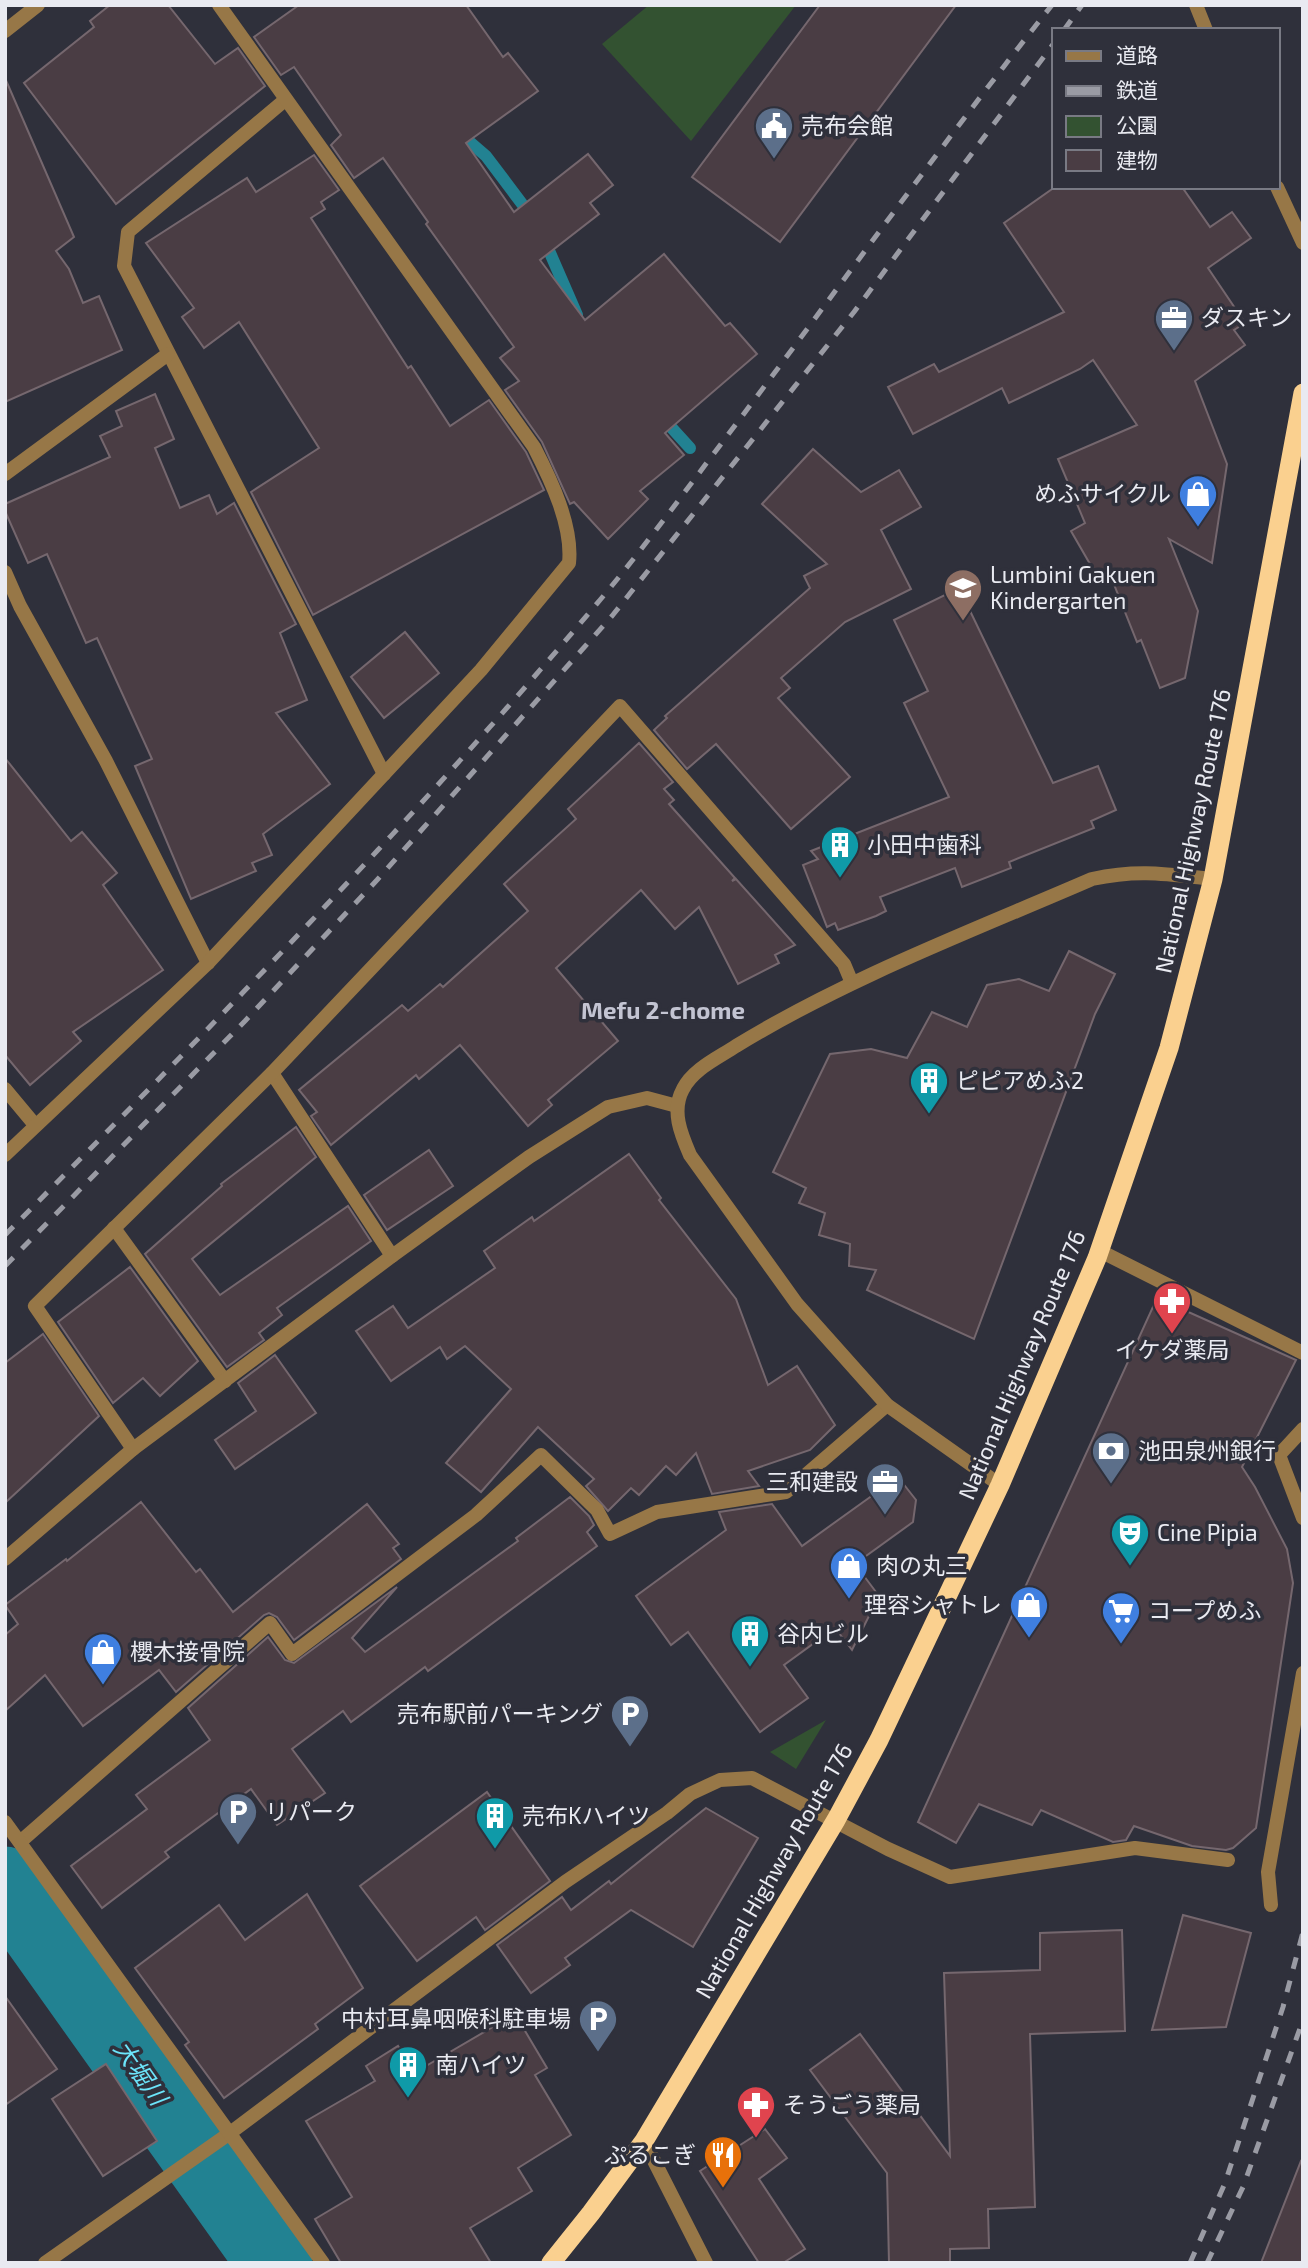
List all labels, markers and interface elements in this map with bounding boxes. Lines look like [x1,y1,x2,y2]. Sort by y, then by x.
legend [1052,28,1280,189]
text: 道路 [1116,42,1158,67]
text: 鉄道 [1116,77,1158,102]
public building icon: 売布会館 [753,105,795,160]
place label: 売布会館 [801,111,893,139]
text: 公園 [1116,112,1158,137]
text: 建物 [1116,147,1158,172]
office icon: ダスキン [1153,297,1195,352]
place label: ダスキン [1201,303,1292,331]
shop icon: めふサイクル [1177,473,1219,528]
place label: めふサイクル [1034,479,1171,507]
place label: Lumbini Gakuen Kindergarten [990,560,1156,614]
school or university icon: Lumbini Gakuen Kindergarten [942,567,984,622]
street label: National Highway Route 176 [1148,686,1236,975]
building icon: 小田中歯科 [819,824,861,879]
place label: 小田中歯科 [867,830,982,858]
district label: Mefu 2-chome [581,995,745,1024]
building icon: ピピアめふ2 [908,1060,950,1115]
place label: ピピアめふ2 [956,1066,1084,1094]
street label: National Highway Route 176 [952,1226,1091,1504]
pharmacy icon: イケダ薬局 [1151,1280,1193,1335]
place label: イケダ薬局 [1115,1335,1230,1363]
bank icon: 池田泉州銀行 [1090,1430,1132,1485]
place label: 池田泉州銀行 [1138,1436,1276,1464]
office icon: 三和建設 [864,1461,906,1516]
place label: 三和建設 [766,1467,858,1495]
theatre icon: Cine Pipia [1109,1512,1151,1567]
place label: Cine Pipia [1157,1518,1258,1546]
shop icon: 肉の丸三 [828,1545,870,1600]
place label: 肉の丸三 [876,1551,968,1579]
shop icon: 理容シャトレ [1008,1584,1050,1639]
place label: 理容シャトレ [864,1590,1002,1618]
supermarket icon: コープめふ [1100,1590,1142,1645]
place label: コープめふ [1148,1596,1262,1624]
building icon: 谷内ビル [729,1613,771,1668]
place label: 谷内ビル [777,1619,869,1647]
shop icon: 櫻木接骨院 [82,1631,124,1686]
place label: 櫻木接骨院 [130,1637,245,1665]
parking icon: 売布駅前パーキング [609,1693,651,1748]
place label: 売布駅前パーキング [397,1699,603,1727]
street label: National Highway Route 176 [689,1738,858,2003]
parking icon: リパーク [217,1791,259,1846]
building icon: 売布Kハイツ [474,1795,516,1850]
place label: リパーク [265,1797,357,1825]
place label: 売布Kハイツ [522,1801,650,1829]
parking icon: 中村耳鼻咽喉科駐車場 [577,1998,619,2053]
place label: 中村耳鼻咽喉科駐車場 [341,2004,571,2032]
water label: 大堀川 [109,2034,175,2112]
building icon: 南ハイツ [387,2044,429,2099]
place label: 南ハイツ [435,2050,527,2078]
pharmacy icon: そうごう薬局 [735,2084,777,2139]
place label: そうごう薬局 [783,2090,921,2118]
restaurant icon: ぷるこぎ [702,2134,744,2189]
place label: ぷるこぎ [604,2140,696,2168]

